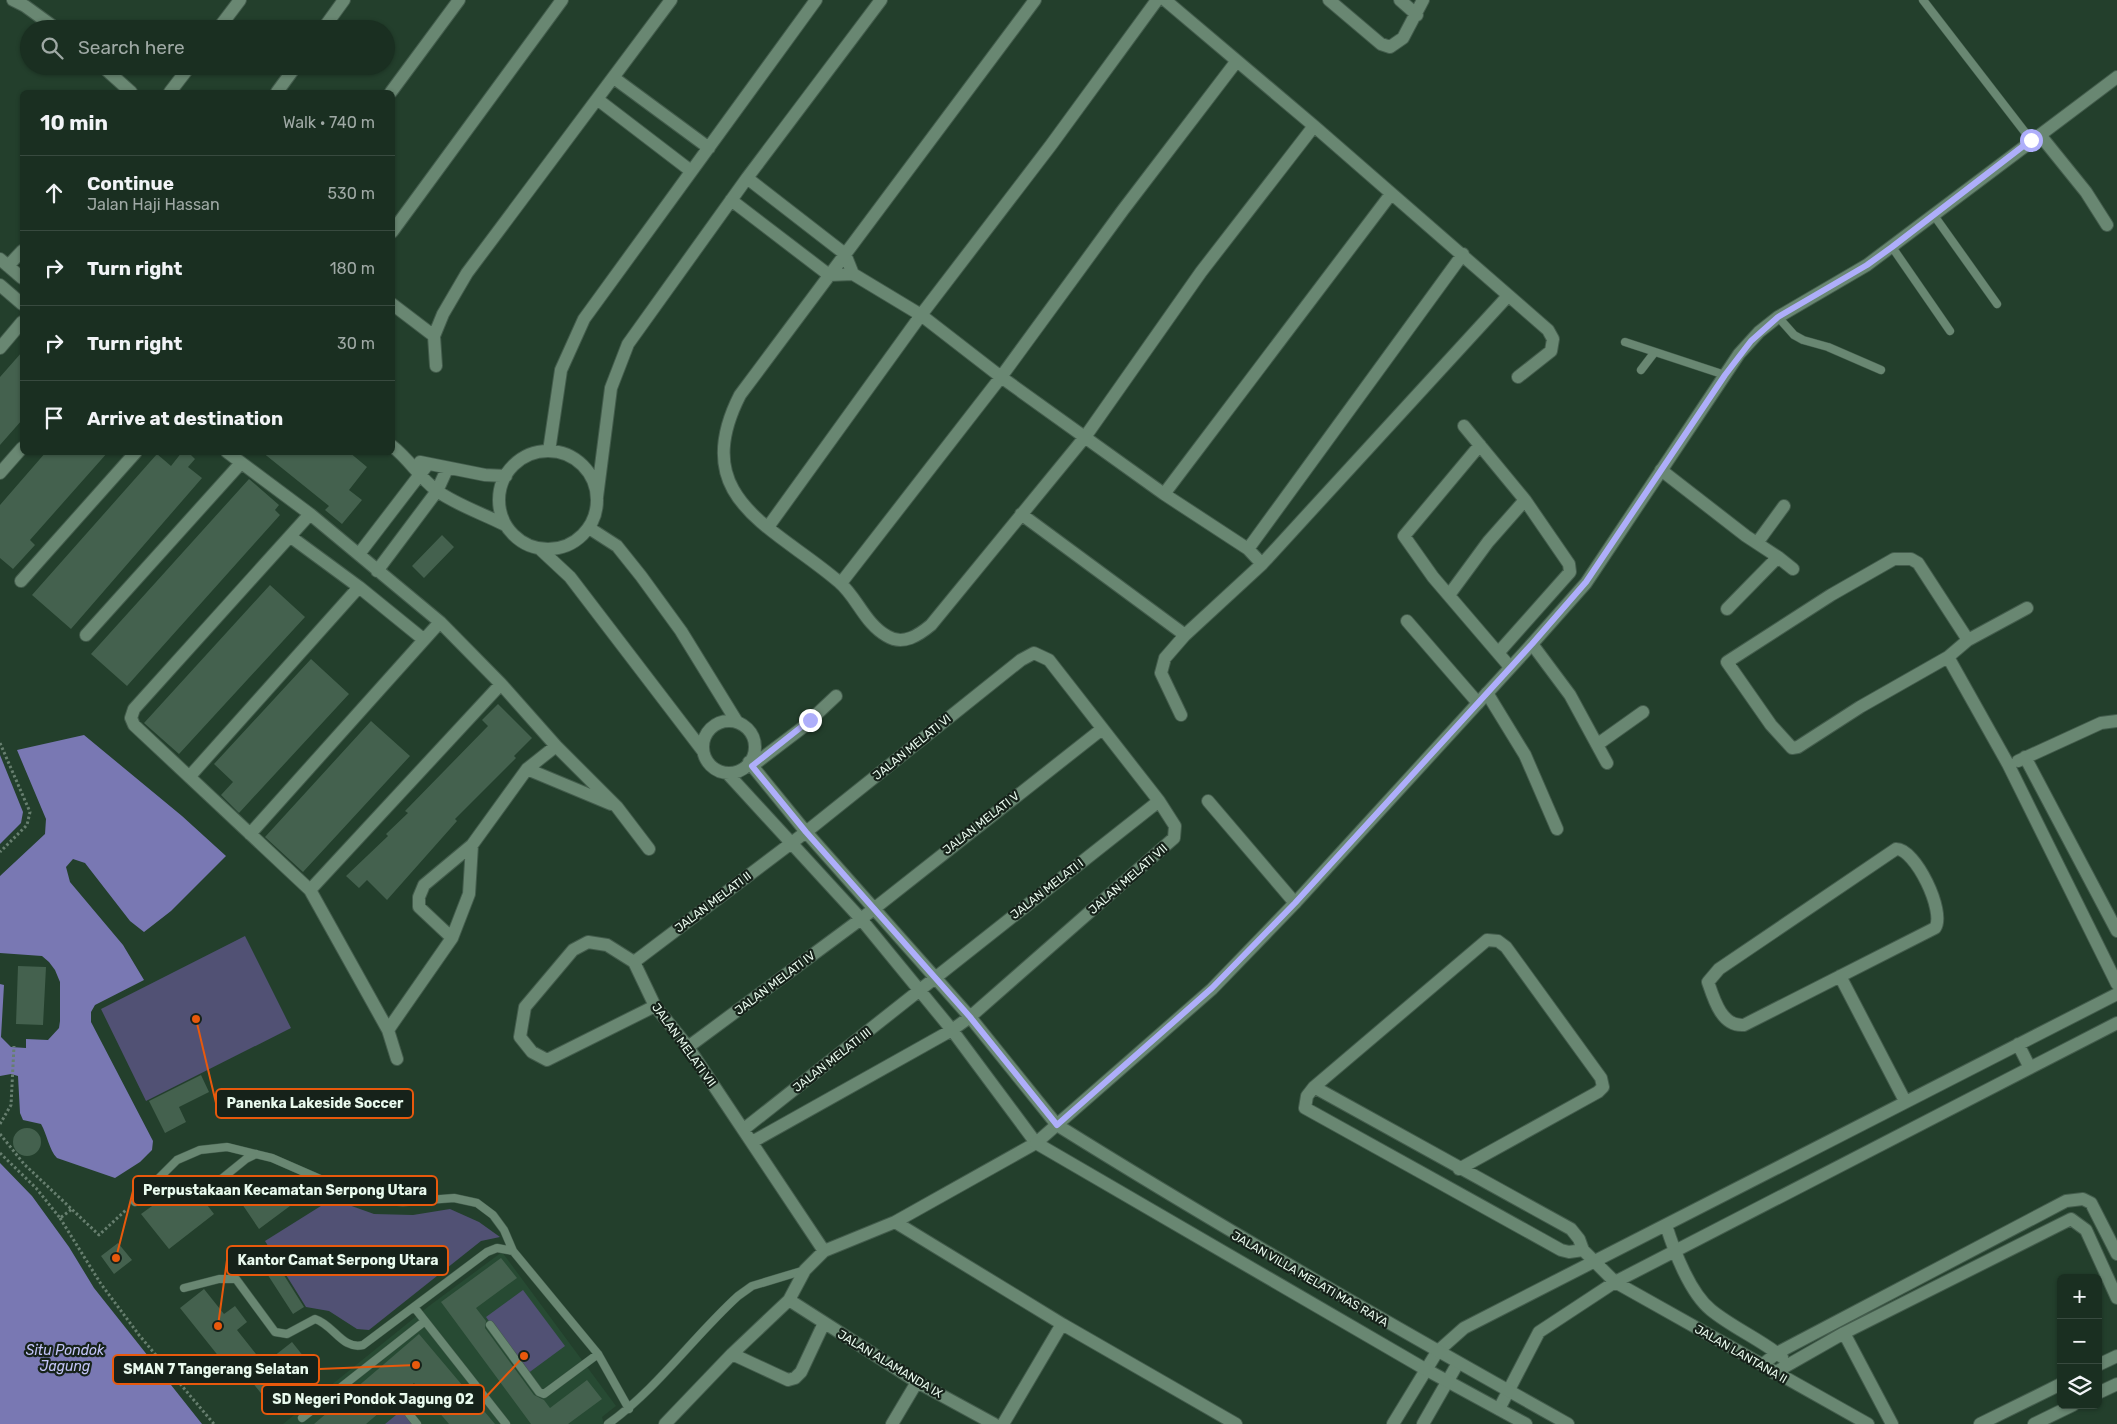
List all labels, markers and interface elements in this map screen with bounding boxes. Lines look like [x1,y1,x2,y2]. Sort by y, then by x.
search box [20,20,395,75]
icon: search [38,34,66,62]
text: Search here [78,36,185,59]
text: 10 min [40,110,108,135]
text: Walk · 740 m [283,113,375,132]
route start [2020,129,2043,152]
text: Continue [87,172,174,195]
icon: ahead [40,179,68,207]
text: 530 m [328,184,375,203]
text: Jalan Haji Hassan [87,195,220,214]
icon: right [40,254,68,282]
text: Turn right [87,257,182,280]
text: 180 m [330,259,375,278]
icon: right [40,329,68,357]
text: Turn right [87,332,182,355]
text: 30 m [337,334,375,353]
icon: arrive [40,404,68,432]
text: Arrive at destination [87,407,283,430]
route end [799,709,822,732]
street label: JALAN MELATI VI [870,711,954,783]
street label: JALAN MELATI V [940,789,1022,857]
street label: JALAN MELATI VII [1086,841,1170,917]
street label: JALAN MELATI I [1008,856,1086,922]
street label: JALAN MELATI II [672,869,754,935]
street label: JALAN MELATI IV [732,948,818,1018]
street label: JALAN MELATI VII [649,1001,719,1089]
street label: JALAN MELATI III [790,1025,874,1095]
callout: Panenka Lakeside Soccer [216,1089,413,1118]
text: Panenka Lakeside Soccer [227,1095,404,1112]
callout: Perpustakaan Kecamatan Serpong Utara [133,1176,437,1205]
text: Perpustakaan Kecamatan Serpong Utara [143,1182,427,1199]
street label: JALAN VILLA MELATI MAS RAYA [1229,1228,1391,1330]
callout: Kantor Camat Serpong Utara [227,1246,448,1275]
text: Kantor Camat Serpong Utara [238,1252,438,1269]
map controls [2057,1274,2102,1409]
button: + [2057,1274,2102,1319]
button: − [2057,1319,2102,1364]
street label: JALAN LANTANA II [1692,1322,1790,1386]
street label: JALAN ALAMANDA IX [835,1327,945,1401]
water label: Situ Pondok Jagung [26,1342,105,1375]
callout: SMAN 7 Tangerang Selatan [113,1355,319,1384]
text: SMAN 7 Tangerang Selatan [123,1361,309,1378]
button: layers [2057,1364,2102,1409]
callout: SD Negeri Pondok Jagung 02 [262,1385,484,1414]
text: SD Negeri Pondok Jagung 02 [272,1391,474,1408]

